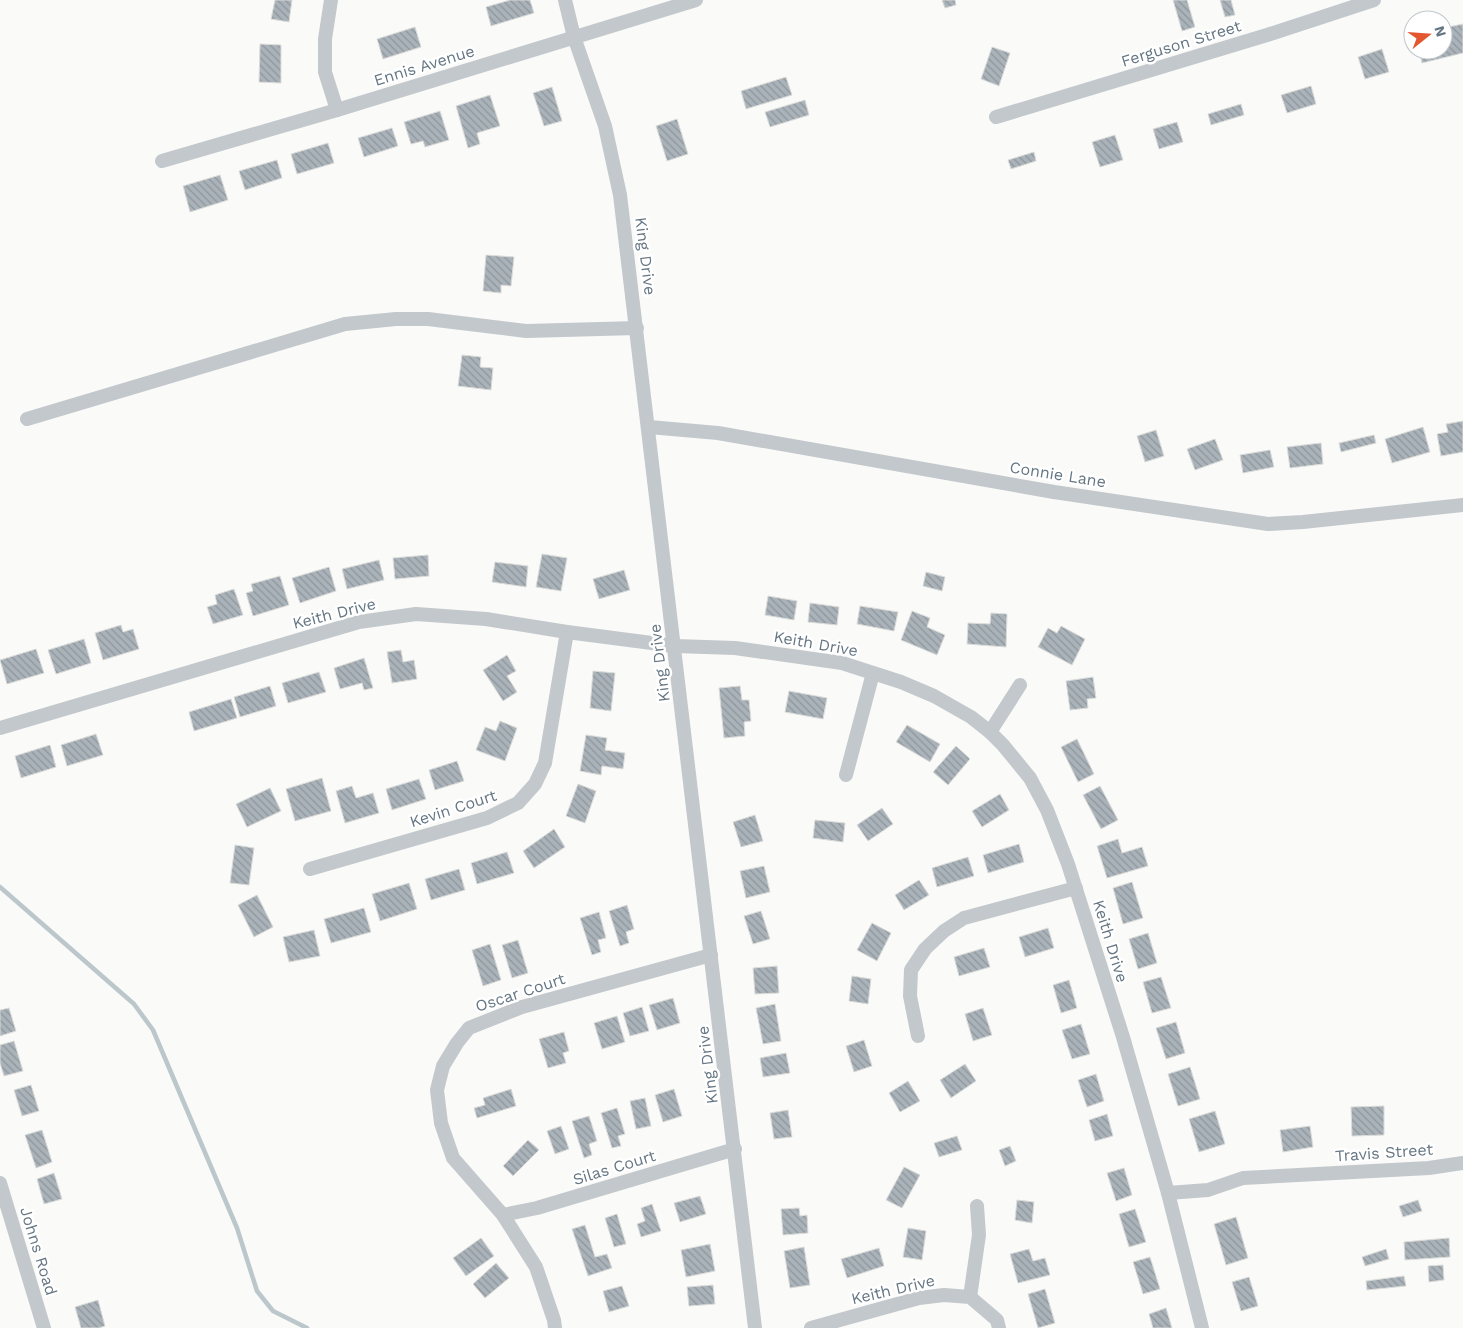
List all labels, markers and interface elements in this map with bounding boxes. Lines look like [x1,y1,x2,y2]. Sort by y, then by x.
north arrow [1403,10,1453,60]
street label: Ferguson Street [1119,16,1244,71]
text: N [1431,24,1450,38]
street label: Ennis Avenue [372,41,477,90]
street label: King Drive [631,216,660,296]
street label: Connie Lane [1008,458,1107,491]
street label: Keith Drive [291,594,378,633]
street label: King Drive [645,623,674,703]
street label: Keith Drive [772,627,860,660]
street label: Kevin Court [407,785,499,831]
street label: Keith Drive [1089,898,1132,985]
street label: Oscar Court [473,969,568,1016]
street label: King Drive [693,1025,722,1105]
street label: Travis Street [1334,1140,1434,1165]
street label: Silas Court [570,1146,658,1189]
street label: Johns Road [16,1205,61,1298]
street label: Keith Drive [849,1271,937,1308]

